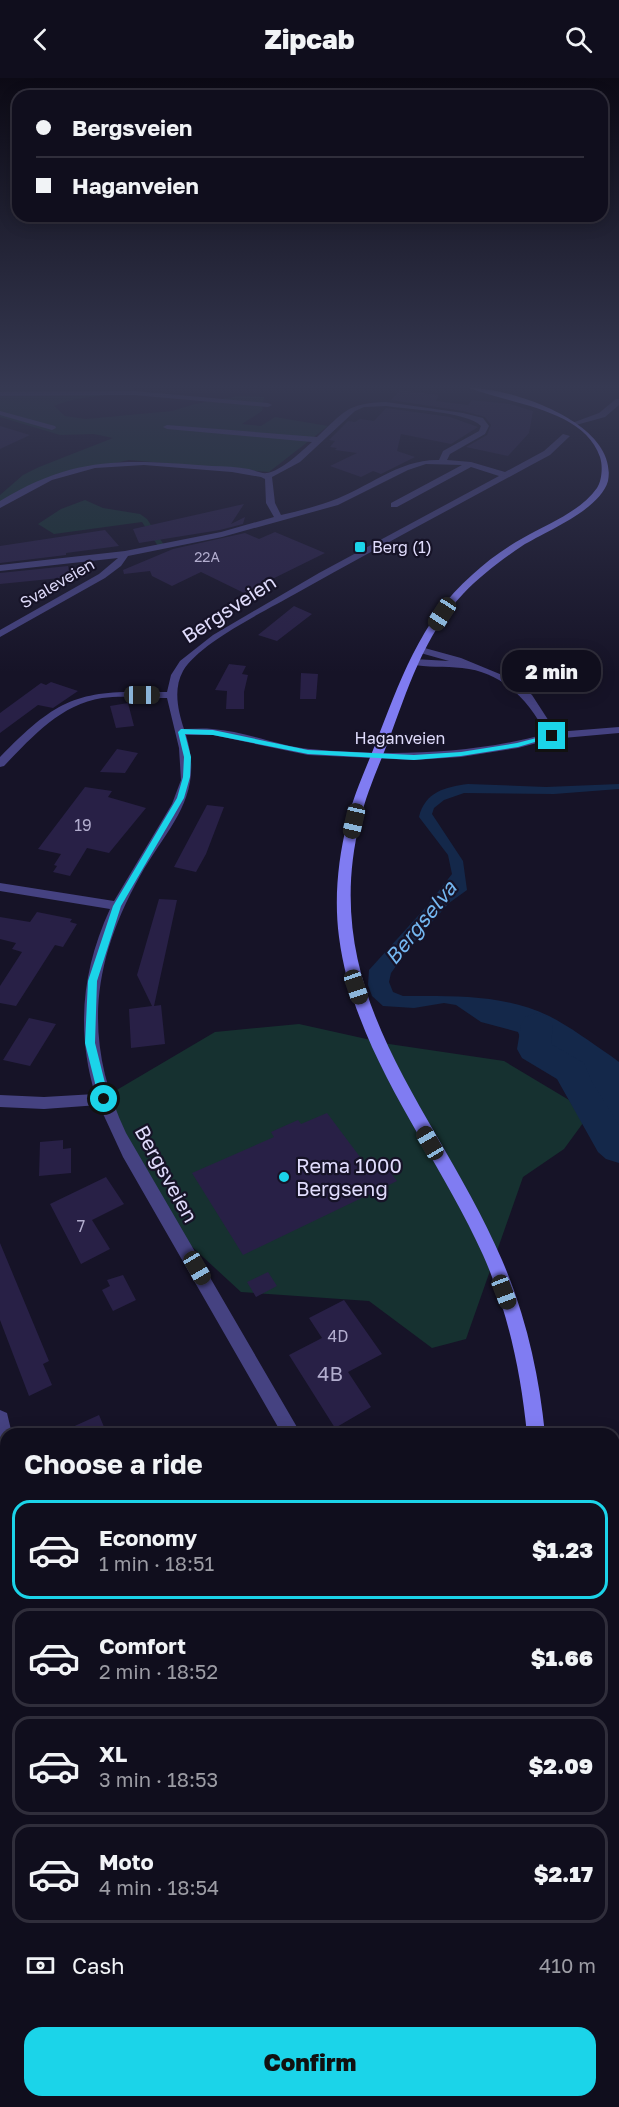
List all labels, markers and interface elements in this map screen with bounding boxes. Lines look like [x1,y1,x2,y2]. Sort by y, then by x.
icon: back [24,23,57,56]
text: Zipcab [265,23,354,55]
icon: search [562,23,595,56]
text: Bergsveien [72,114,192,141]
text: Haganveien [72,172,199,199]
place label: Berg (1) [372,537,432,557]
marker: Berg (1) [353,540,367,554]
house number: 22A [194,548,220,565]
street label: Svaleveien [16,554,98,612]
street label: Bergsveien [177,569,280,647]
car [425,594,459,634]
callout: 2 min [502,649,602,691]
text: 2 min [525,659,578,683]
car [124,686,160,704]
route end [538,722,565,749]
street label: Haganveien [355,728,445,748]
car [341,801,367,841]
house number: 19 [74,815,92,835]
water label: Bergselva [379,875,462,969]
car [342,967,370,1007]
route start [90,1085,117,1112]
street label: Bergsveien [130,1121,203,1226]
car [413,1123,447,1163]
place label: Rema 1000 Bergseng [296,1153,402,1200]
marker: Rema 1000 Bergseng [277,1170,291,1184]
house number: 7 [77,1216,85,1236]
car [180,1248,214,1288]
car [489,1272,519,1312]
house number: 4D [328,1326,348,1346]
house number: 4B [317,1361,343,1385]
text: Choose a ride [24,1448,203,1480]
icon: car [27,1523,81,1577]
text: Economy [99,1524,197,1551]
text: $1.23 [532,1536,593,1563]
text: 1 min · 18:51 [99,1551,214,1575]
icon: car [27,1631,81,1685]
text: Comfort [99,1632,186,1659]
text: $1.66 [531,1644,593,1671]
text: 2 min · 18:52 [99,1659,218,1683]
icon: car [27,1739,81,1793]
text: XL [99,1740,127,1767]
text: $2.09 [529,1752,593,1779]
text: 3 min · 18:53 [99,1767,218,1791]
icon: car [27,1847,81,1901]
text: Moto [99,1848,154,1875]
text: $2.17 [534,1860,593,1887]
text: 4 min · 18:54 [99,1875,219,1899]
icon: cash [24,1949,57,1982]
text: Cash [72,1952,125,1979]
text: 410 m [539,1953,596,1977]
button: Confirm [24,2027,596,2096]

